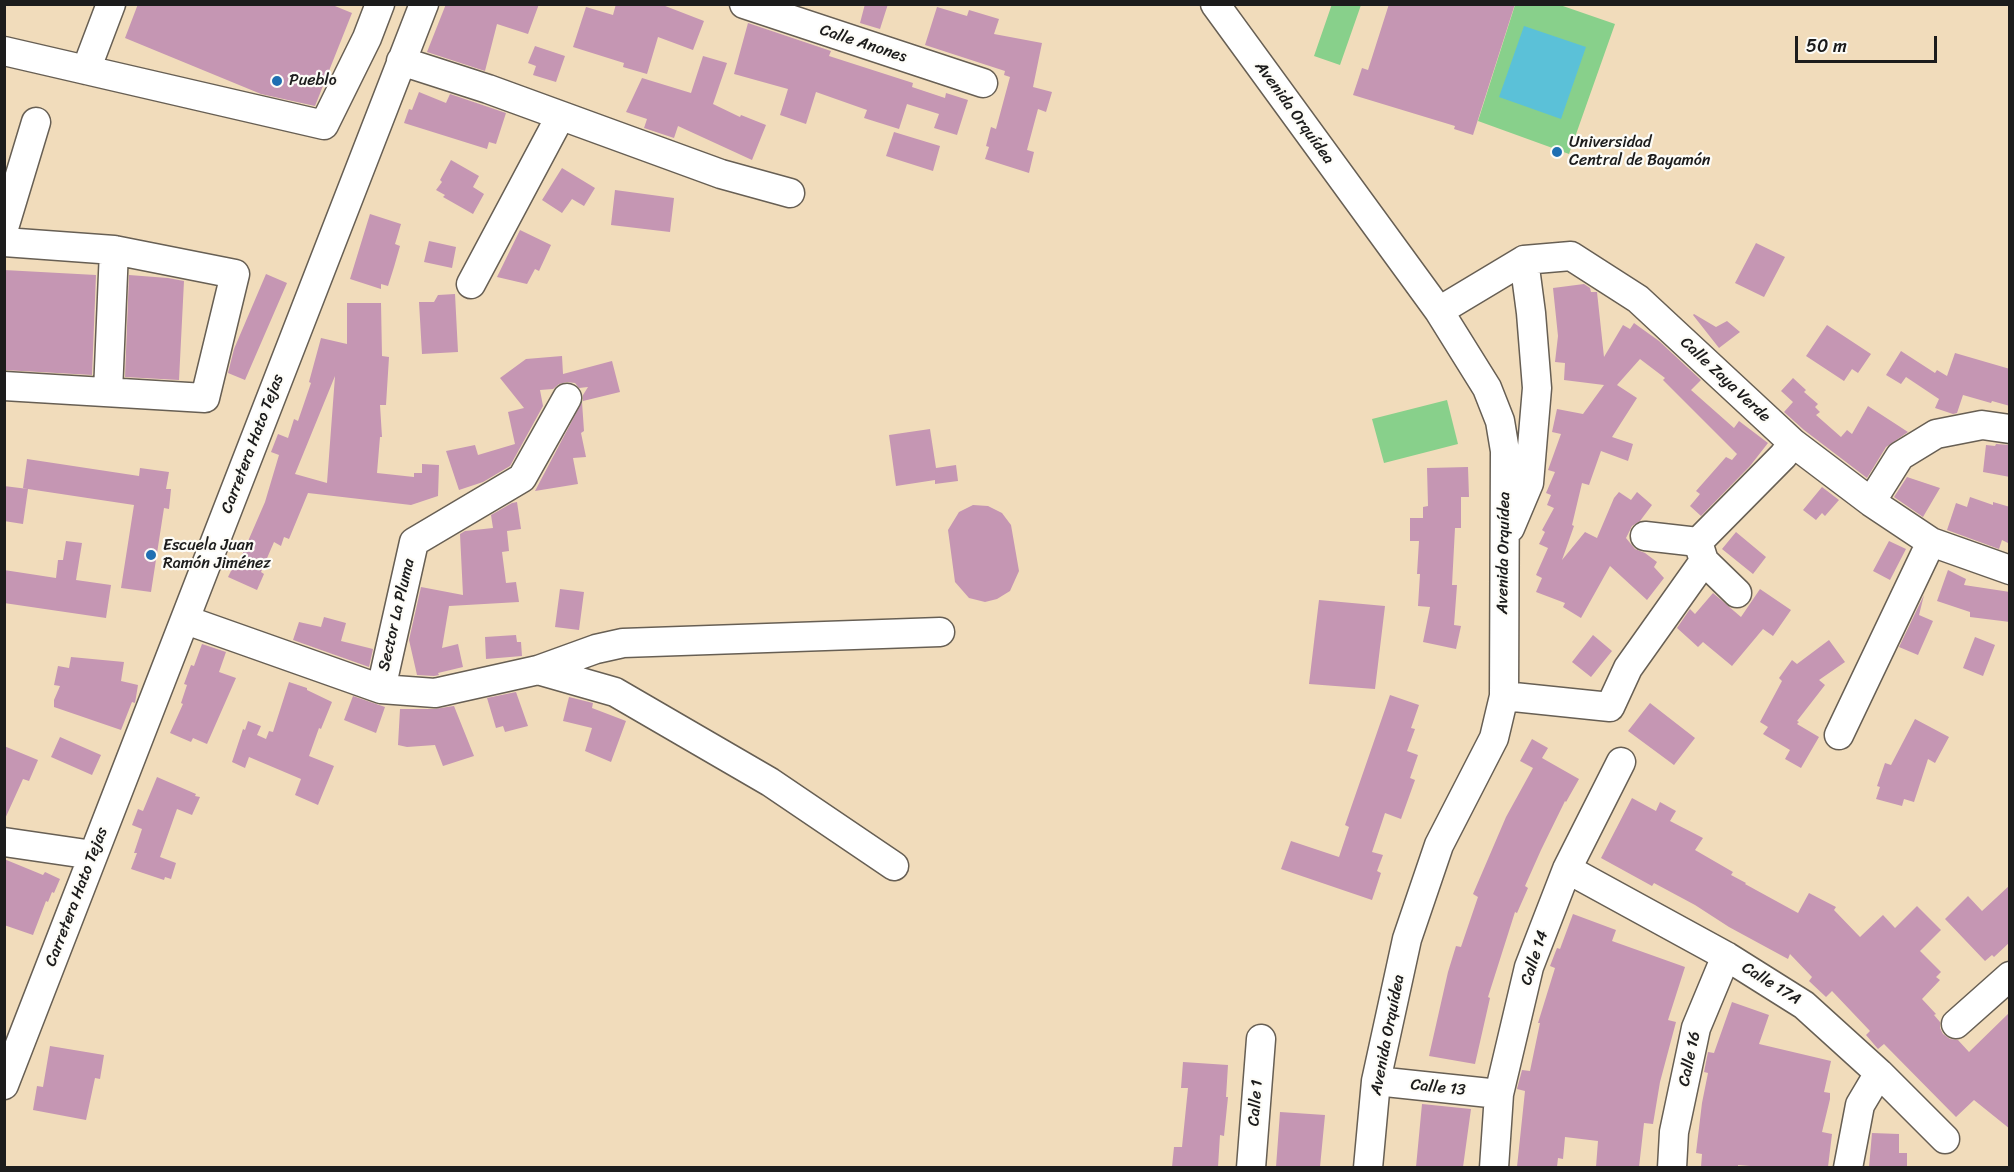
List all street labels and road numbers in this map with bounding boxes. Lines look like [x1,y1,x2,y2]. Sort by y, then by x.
street label: Calle Anones [817,21,909,67]
street label: Avenida Orquídea [1250,58,1338,168]
street label: Calle Zaya Verde [1676,333,1774,427]
street label: Carretera Hato Tejas [218,372,288,516]
street label: Avenida Orquídea [1493,492,1515,614]
street label: Sector La Pluma [375,557,419,673]
street label: Carretera Hato Tejas [42,825,112,969]
street label: Calle 14 [1517,928,1553,988]
street label: Calle 17A [1738,958,1804,1010]
street label: Avenida Orquídea [1367,973,1409,1097]
street label: Calle 16 [1675,1030,1705,1088]
street label: Calle 13 [1410,1076,1466,1100]
street label: Calle 1 [1245,1079,1267,1127]

